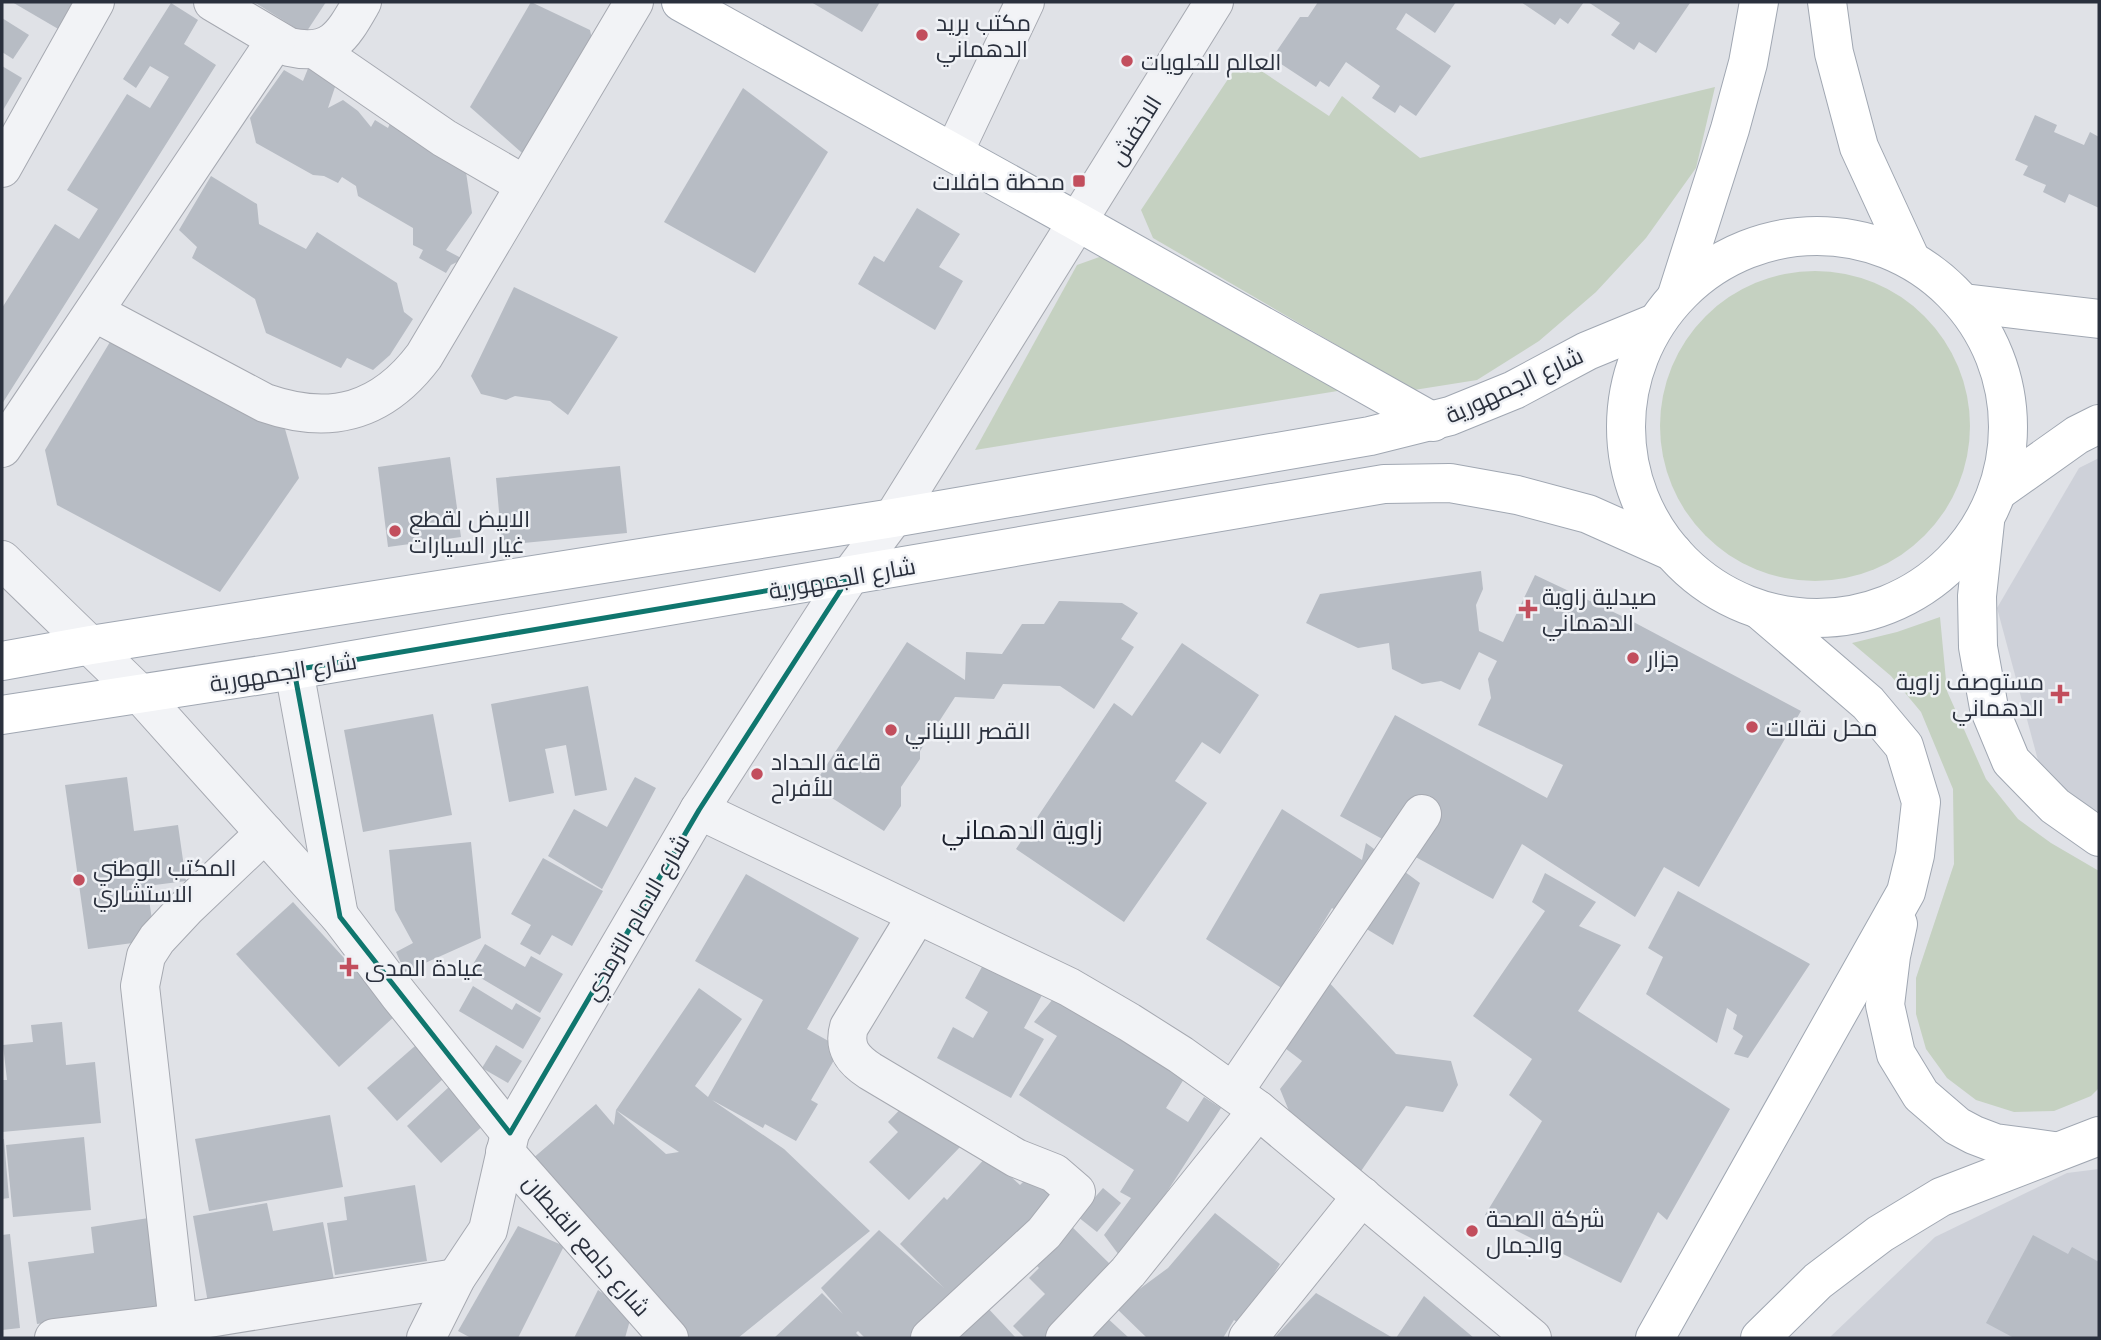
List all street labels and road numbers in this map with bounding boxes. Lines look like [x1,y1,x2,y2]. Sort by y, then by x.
street label: الاخفش [1102,90,1168,170]
street label: شارع الجمهورية [1441,340,1588,431]
street label: شارع الجمهورية [766,551,918,607]
street label: شارع الجمهورية [207,646,359,700]
street label: شارع الامام الترمذي [576,828,699,1008]
street label: شارع جامع القبطان [516,1168,657,1323]

